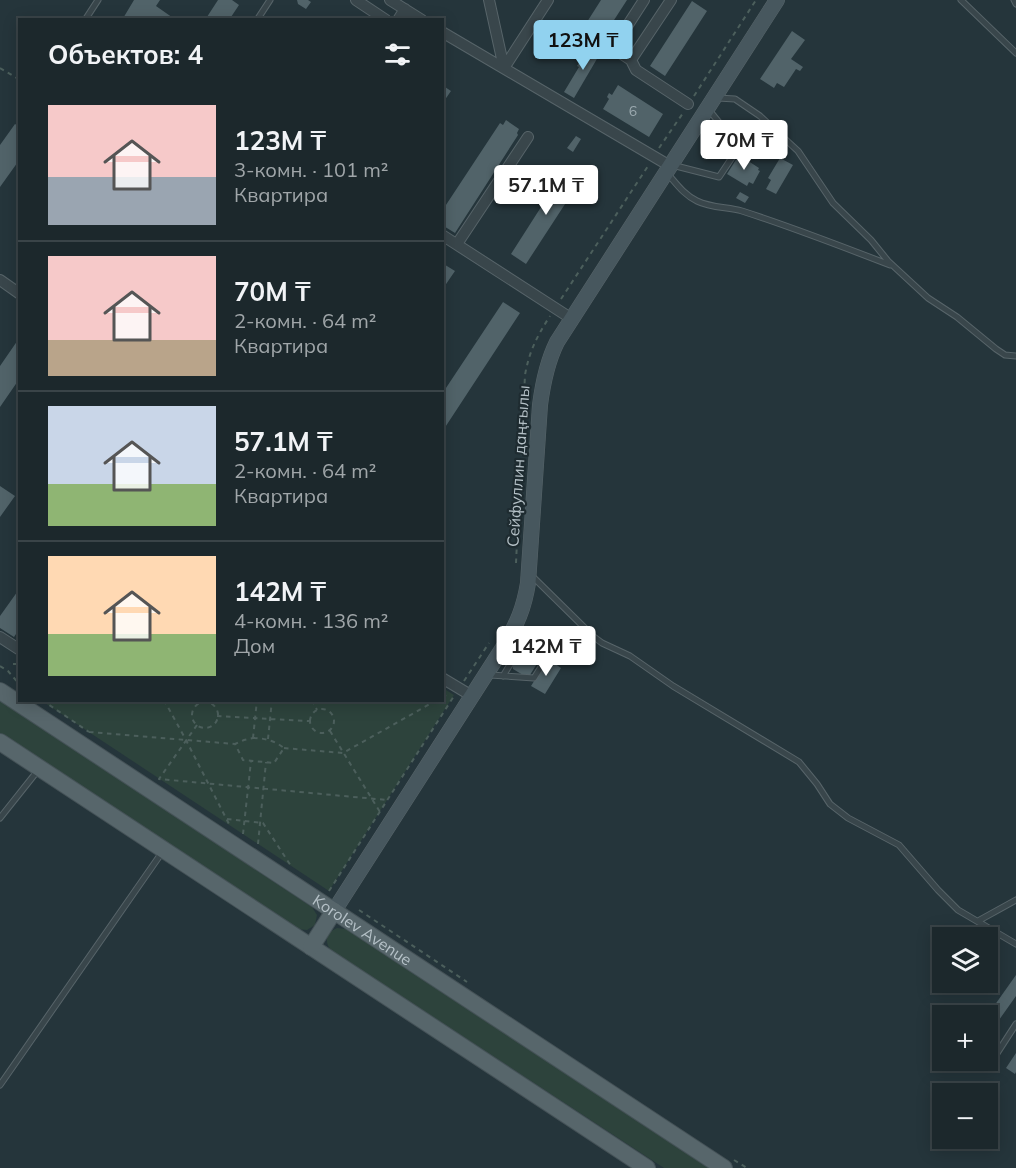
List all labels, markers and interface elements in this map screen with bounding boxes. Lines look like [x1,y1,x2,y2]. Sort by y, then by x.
pin: 123M ₸ [534,20,632,71]
text: 123M ₸ [548,27,618,52]
text: Объектов: 4 [48,38,203,71]
icon: filters [381,38,414,71]
house number: 6 [629,102,637,120]
pin: 70M ₸ [702,120,786,171]
text: 123M ₸ [234,124,326,157]
text: 70M ₸ [715,127,773,152]
icon: home [96,129,168,201]
text: 3-комн. · 101 m² [234,157,388,182]
pin: 57.1M ₸ [491,165,601,216]
text: 57.1M ₸ [508,172,584,197]
text: Квартира [234,182,328,207]
text: 70M ₸ [234,275,311,308]
icon: home [96,280,168,352]
text: 2-комн. · 64 m² [234,308,376,333]
text: Квартира [234,333,328,358]
street label: Сейфуллин даңғылы [502,384,534,548]
text: 57.1M ₸ [234,425,333,458]
icon: home [96,430,168,502]
text: 2-комн. · 64 m² [234,458,376,483]
text: Квартира [234,483,328,508]
text: 142M ₸ [234,575,326,608]
icon: home [96,580,168,652]
text: 4-комн. · 136 m² [234,608,388,633]
pin: 142M ₸ [497,626,595,677]
text: Дом [234,633,275,658]
text: 142M ₸ [511,633,581,658]
street label: Korolev Avenue [309,890,416,970]
map controls [932,927,998,1149]
button: layers [932,927,998,993]
button: + [932,1005,998,1071]
button: − [932,1083,998,1149]

